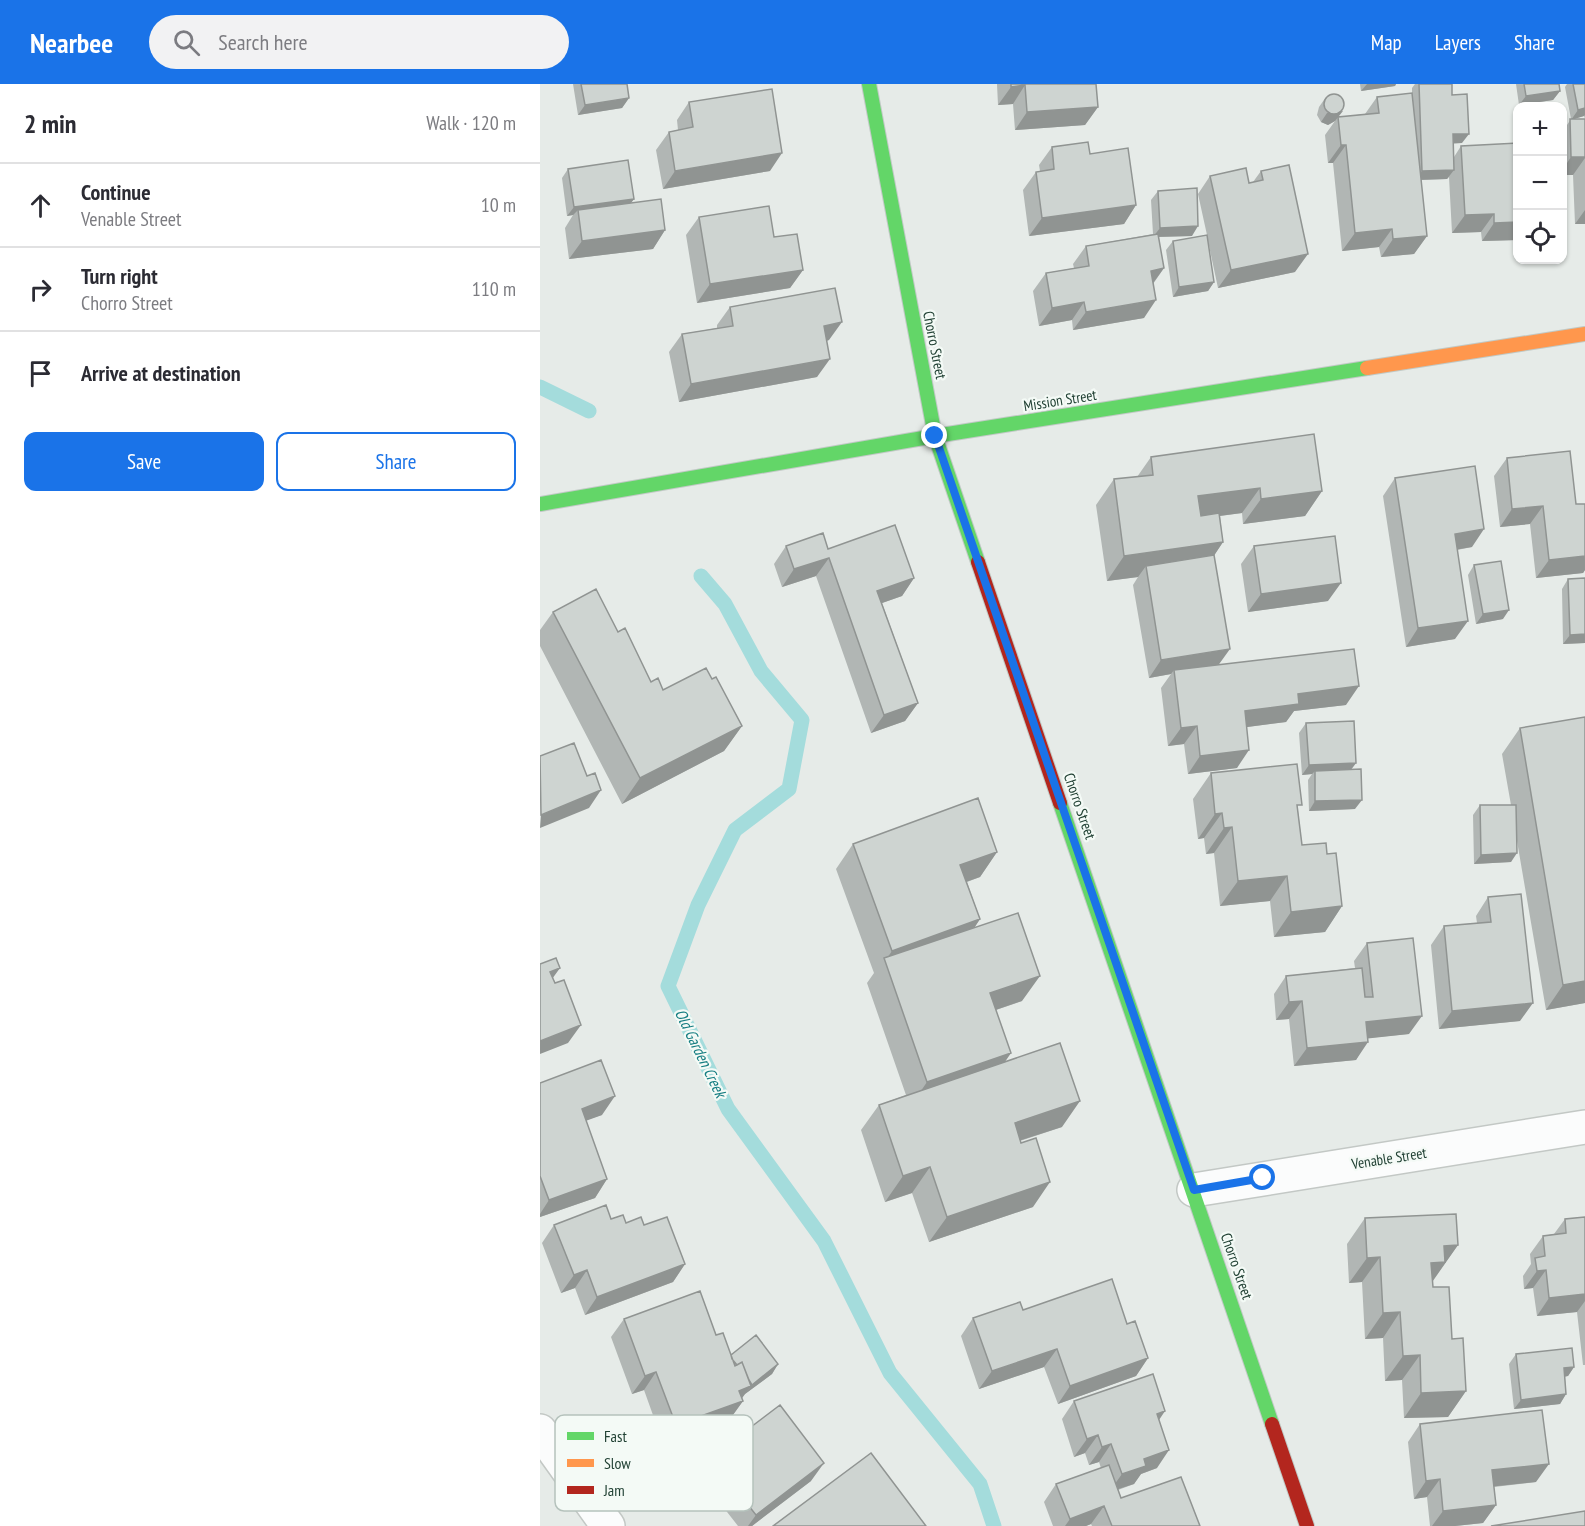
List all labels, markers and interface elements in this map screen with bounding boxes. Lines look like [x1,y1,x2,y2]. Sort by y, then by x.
search box [149,15,569,69]
text: Nearbee [30,24,113,61]
icon: search [170,26,203,59]
text: Search here [218,28,308,56]
text: Map [1371,29,1402,56]
text: Layers [1435,29,1481,56]
text: Share [1514,29,1555,56]
map controls [1513,102,1567,264]
button: + [1513,102,1567,156]
text: 2 min [24,107,77,140]
text: Walk · 120 m [426,110,516,136]
button: − [1513,156,1567,210]
text: Continue [81,178,151,206]
icon: ahead [24,189,57,222]
text: 10 m [481,192,516,218]
text: Venable Street [81,206,182,232]
button: locate [1513,210,1567,264]
text: Turn right [81,262,158,290]
icon: right [24,273,57,306]
text: 110 m [472,276,516,302]
text: Chorro Street [81,290,173,316]
street label: Chorro Street [919,309,951,381]
icon: arrive [24,357,57,390]
text: Arrive at destination [81,359,241,387]
street label: Mission Street [1022,385,1098,415]
route end [921,422,947,448]
button: Save [24,432,264,491]
button: Share [276,432,516,491]
street label: Chorro Street [1060,770,1100,842]
water label: Old Garden Creek [671,1005,732,1102]
street label: Venable Street [1349,1143,1428,1173]
route start [1249,1164,1275,1190]
street label: Chorro Street [1217,1230,1257,1302]
legend [555,1415,753,1511]
text: Fast [604,1426,627,1446]
text: Slow [604,1453,631,1473]
text: Jam [603,1480,625,1500]

